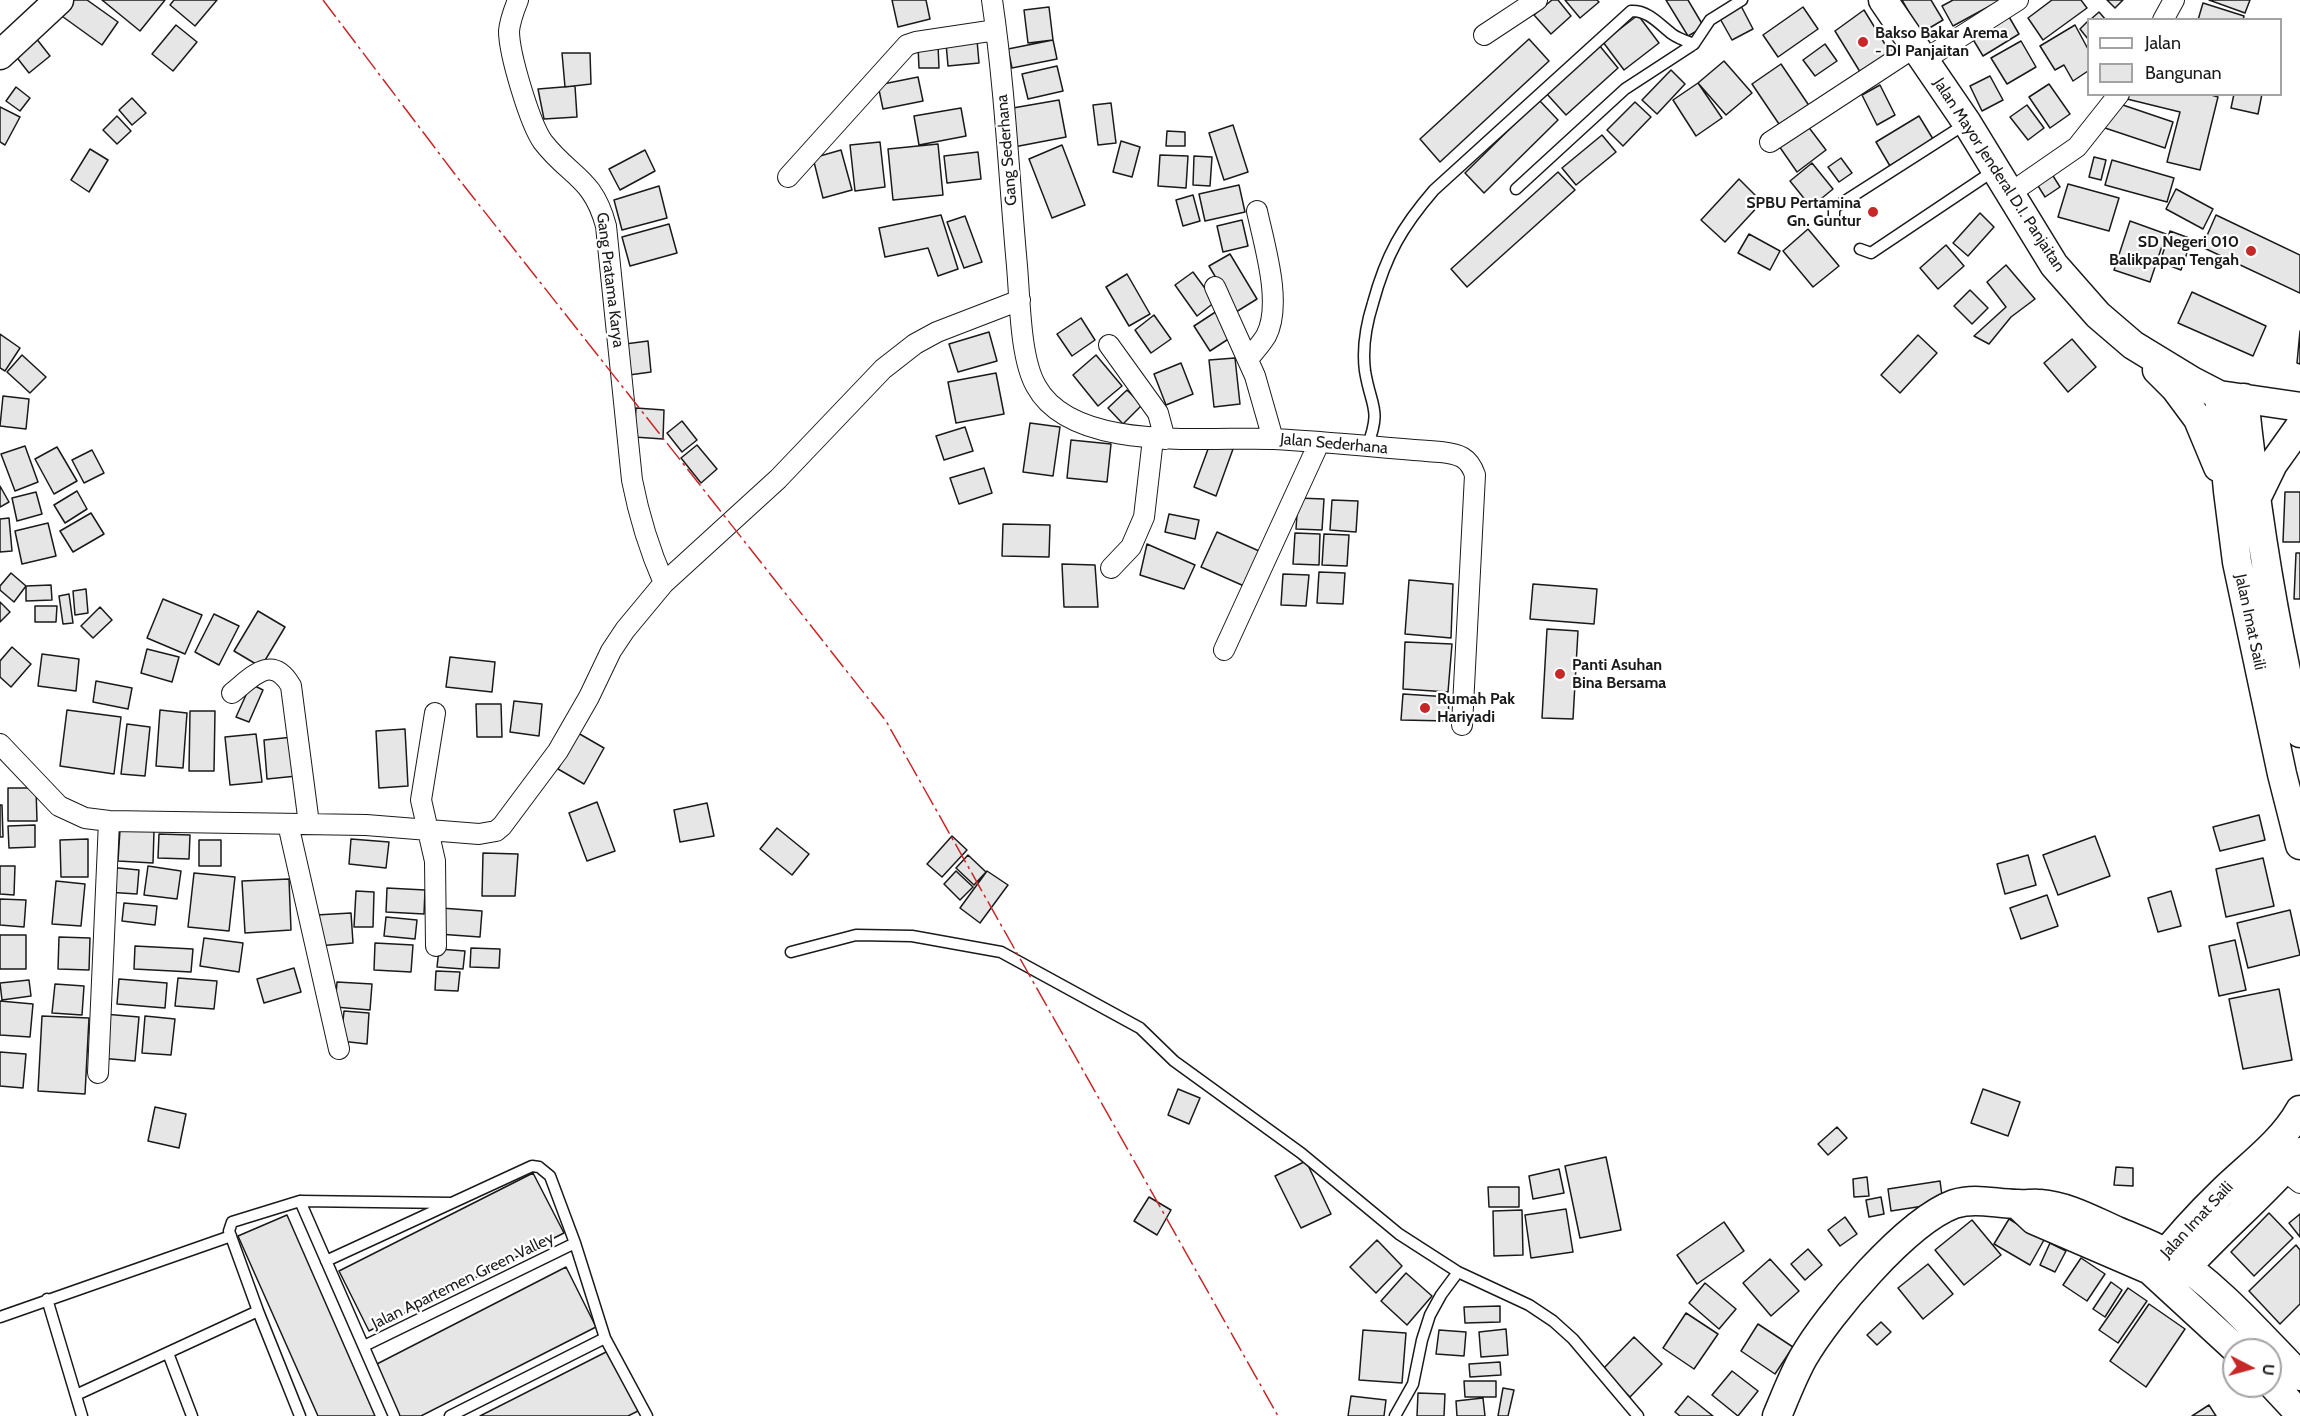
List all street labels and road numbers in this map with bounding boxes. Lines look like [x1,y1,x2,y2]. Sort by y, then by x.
street label: Jalan Mayor Jenderal D.I. Panjaitan [1929,75,2069,275]
street label: Gang Sederhana [993,94,1021,206]
street label: Gang Pratama Karya [592,211,628,349]
street label: Jalan Sederhana [1279,430,1389,458]
street label: Jalan Imat Saili [2230,572,2270,672]
street label: Jalan Imat Saili [2157,1178,2237,1262]
street label: Jalan Apartemen Green Valley [369,1228,557,1334]

